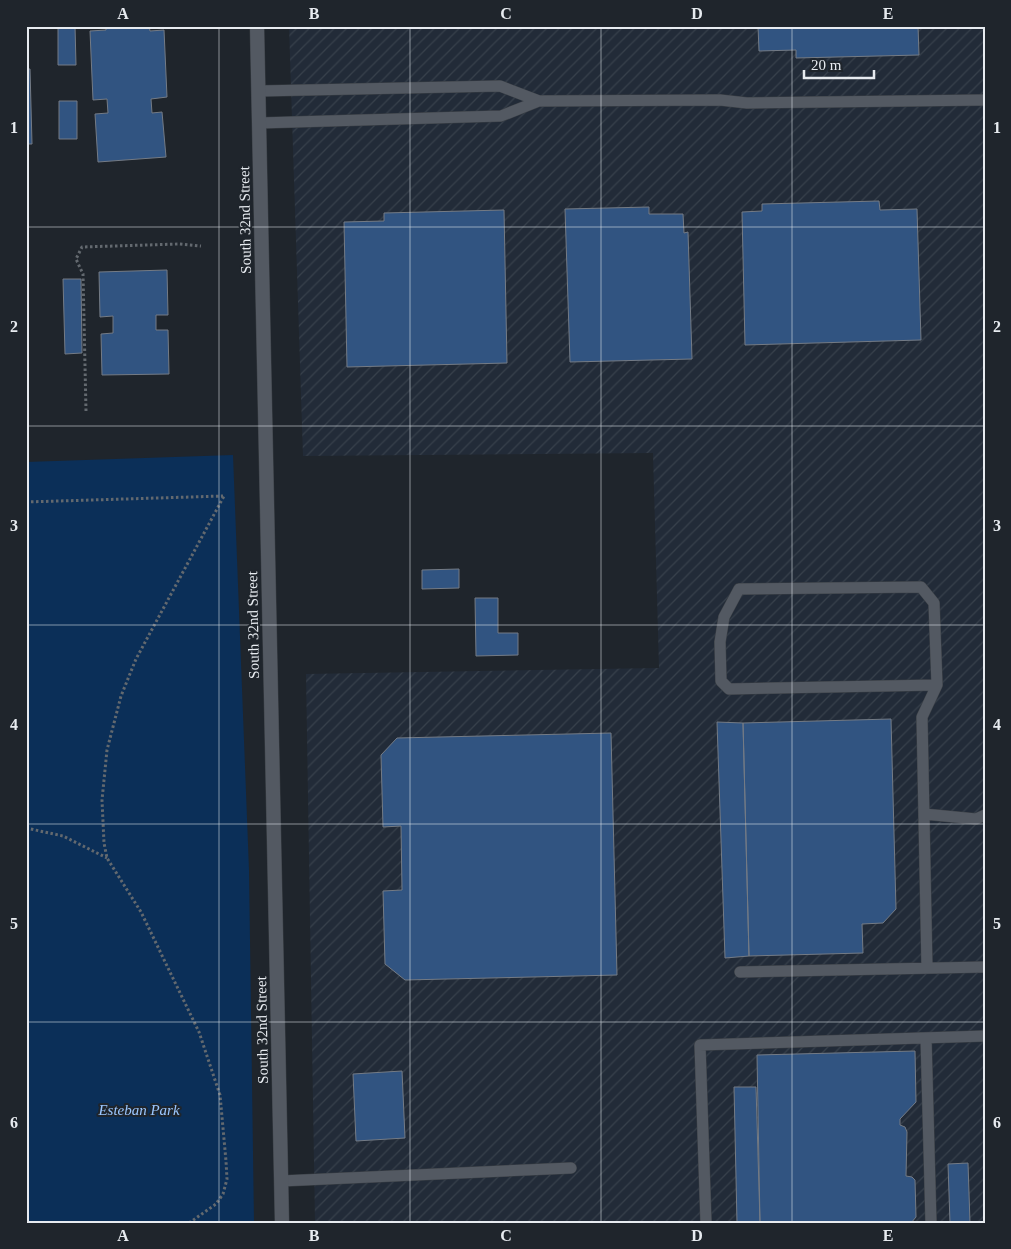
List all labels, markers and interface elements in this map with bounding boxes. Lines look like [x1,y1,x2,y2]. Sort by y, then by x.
text: A [117,5,129,22]
text: B [309,5,320,22]
text: C [500,5,512,22]
text: D [691,5,703,22]
text: E [883,5,893,22]
scale bar [804,48,874,80]
text: 20 m [811,57,842,73]
text: 1 [10,119,18,136]
text: 1 [993,119,1001,136]
street label: South 32nd Street [236,165,254,274]
text: 2 [10,318,18,335]
text: 2 [993,318,1001,335]
text: 3 [10,517,18,534]
text: 3 [993,517,1001,534]
street label: South 32nd Street [244,570,262,679]
text: 4 [10,716,18,733]
text: 4 [993,716,1001,733]
text: 5 [10,915,18,932]
text: 5 [993,915,1001,932]
street label: South 32nd Street [253,975,271,1084]
park label: Esteban Park [97,1102,180,1118]
text: 6 [10,1114,18,1131]
text: 6 [993,1114,1001,1131]
text: A [117,1227,129,1244]
text: B [309,1227,320,1244]
text: C [500,1227,512,1244]
text: D [691,1227,703,1244]
text: E [883,1227,893,1244]

